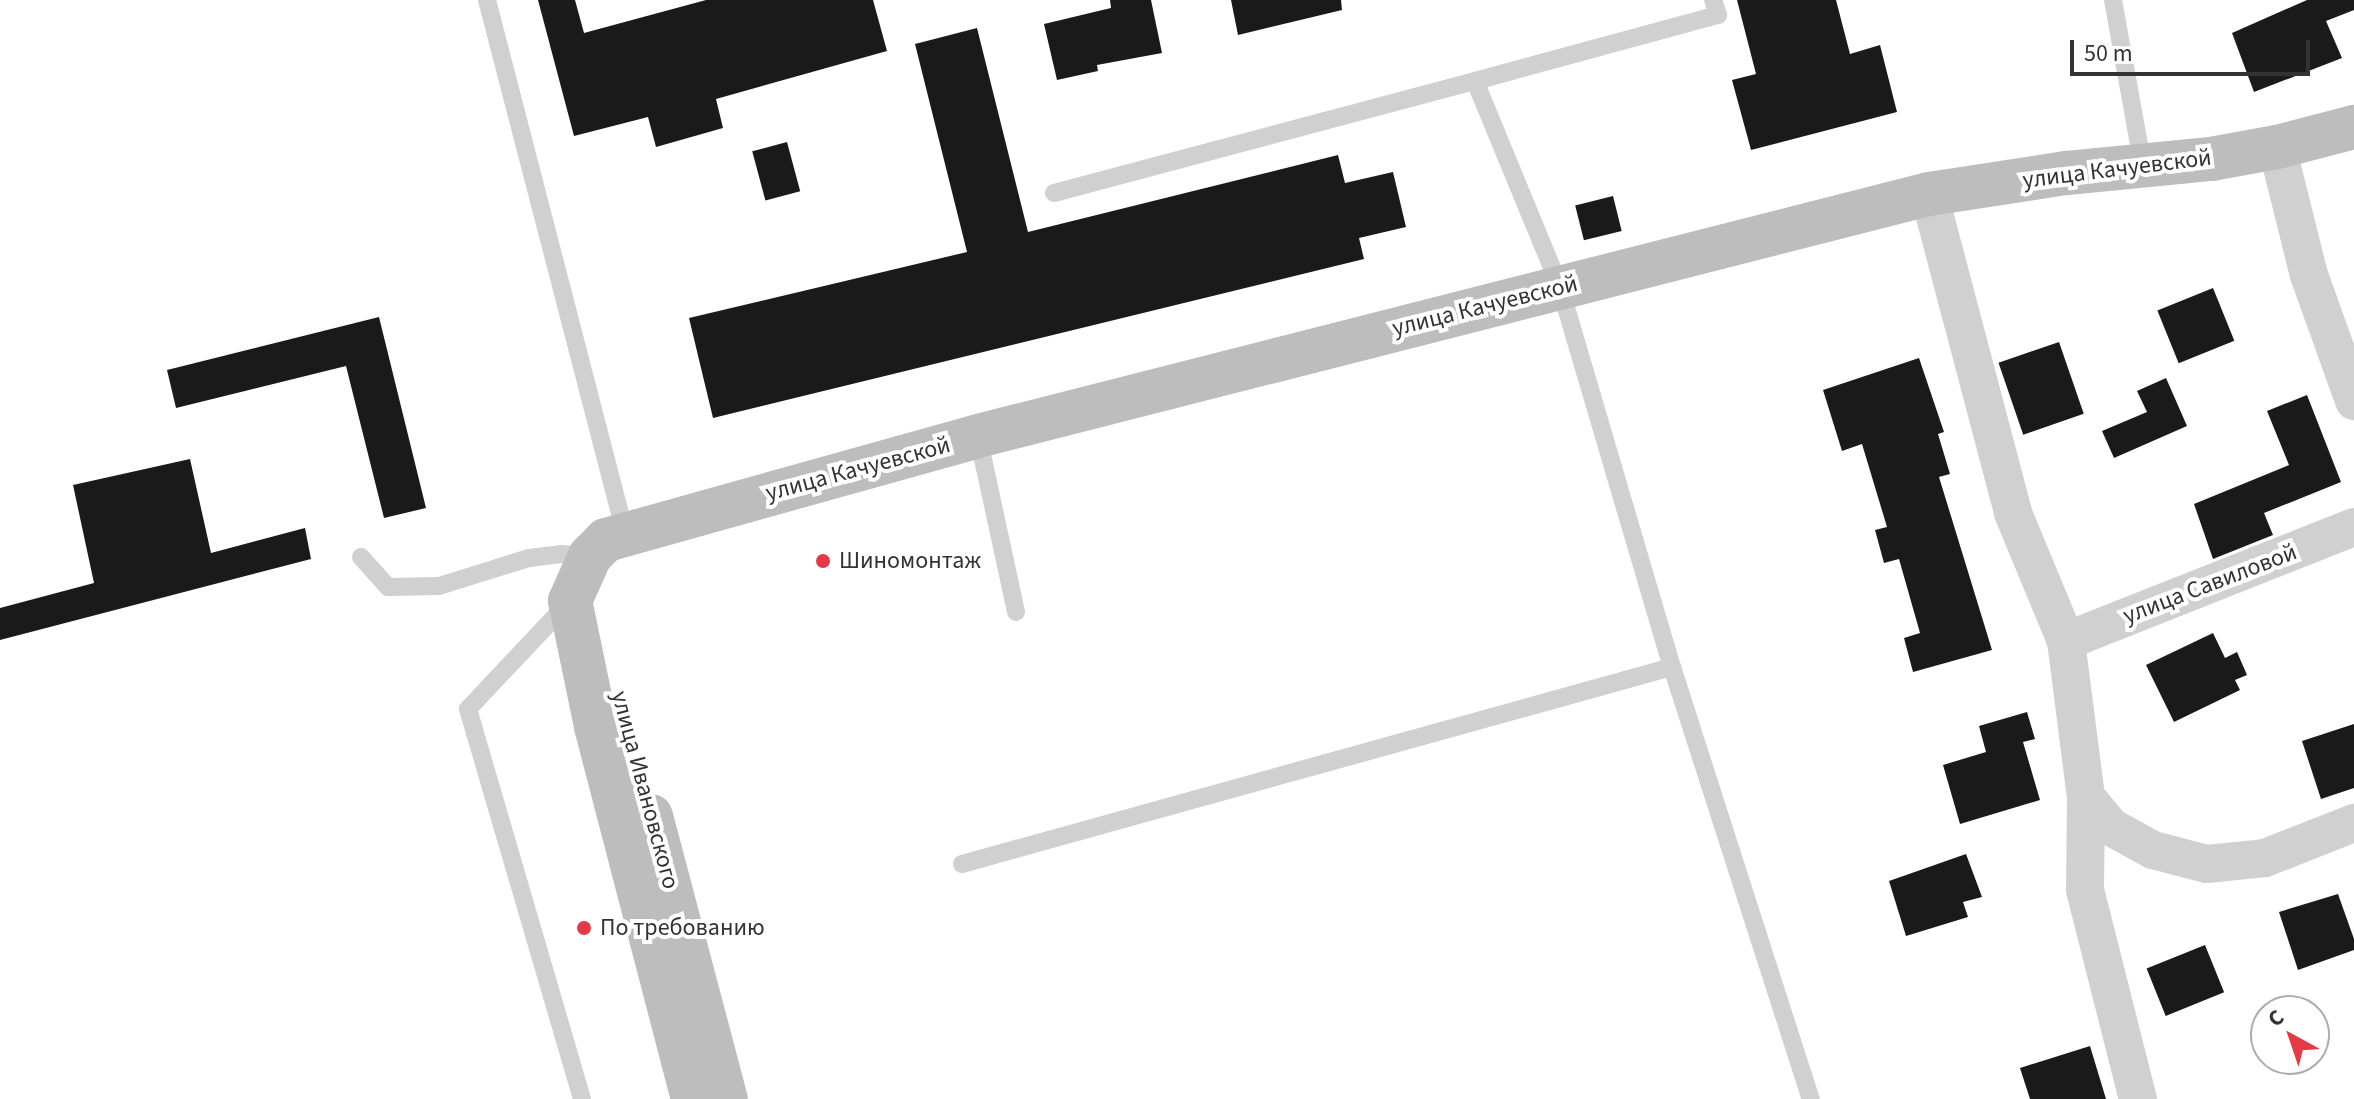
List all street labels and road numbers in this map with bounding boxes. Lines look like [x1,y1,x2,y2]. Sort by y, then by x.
street label: улица Качуевской [2021,143,2213,195]
street label: улица Качуевской [1389,269,1581,343]
street label: улица Качуевской [762,430,954,508]
street label: улица Савиловой [2119,538,2301,630]
street label: улица Ивановского [605,688,685,892]

